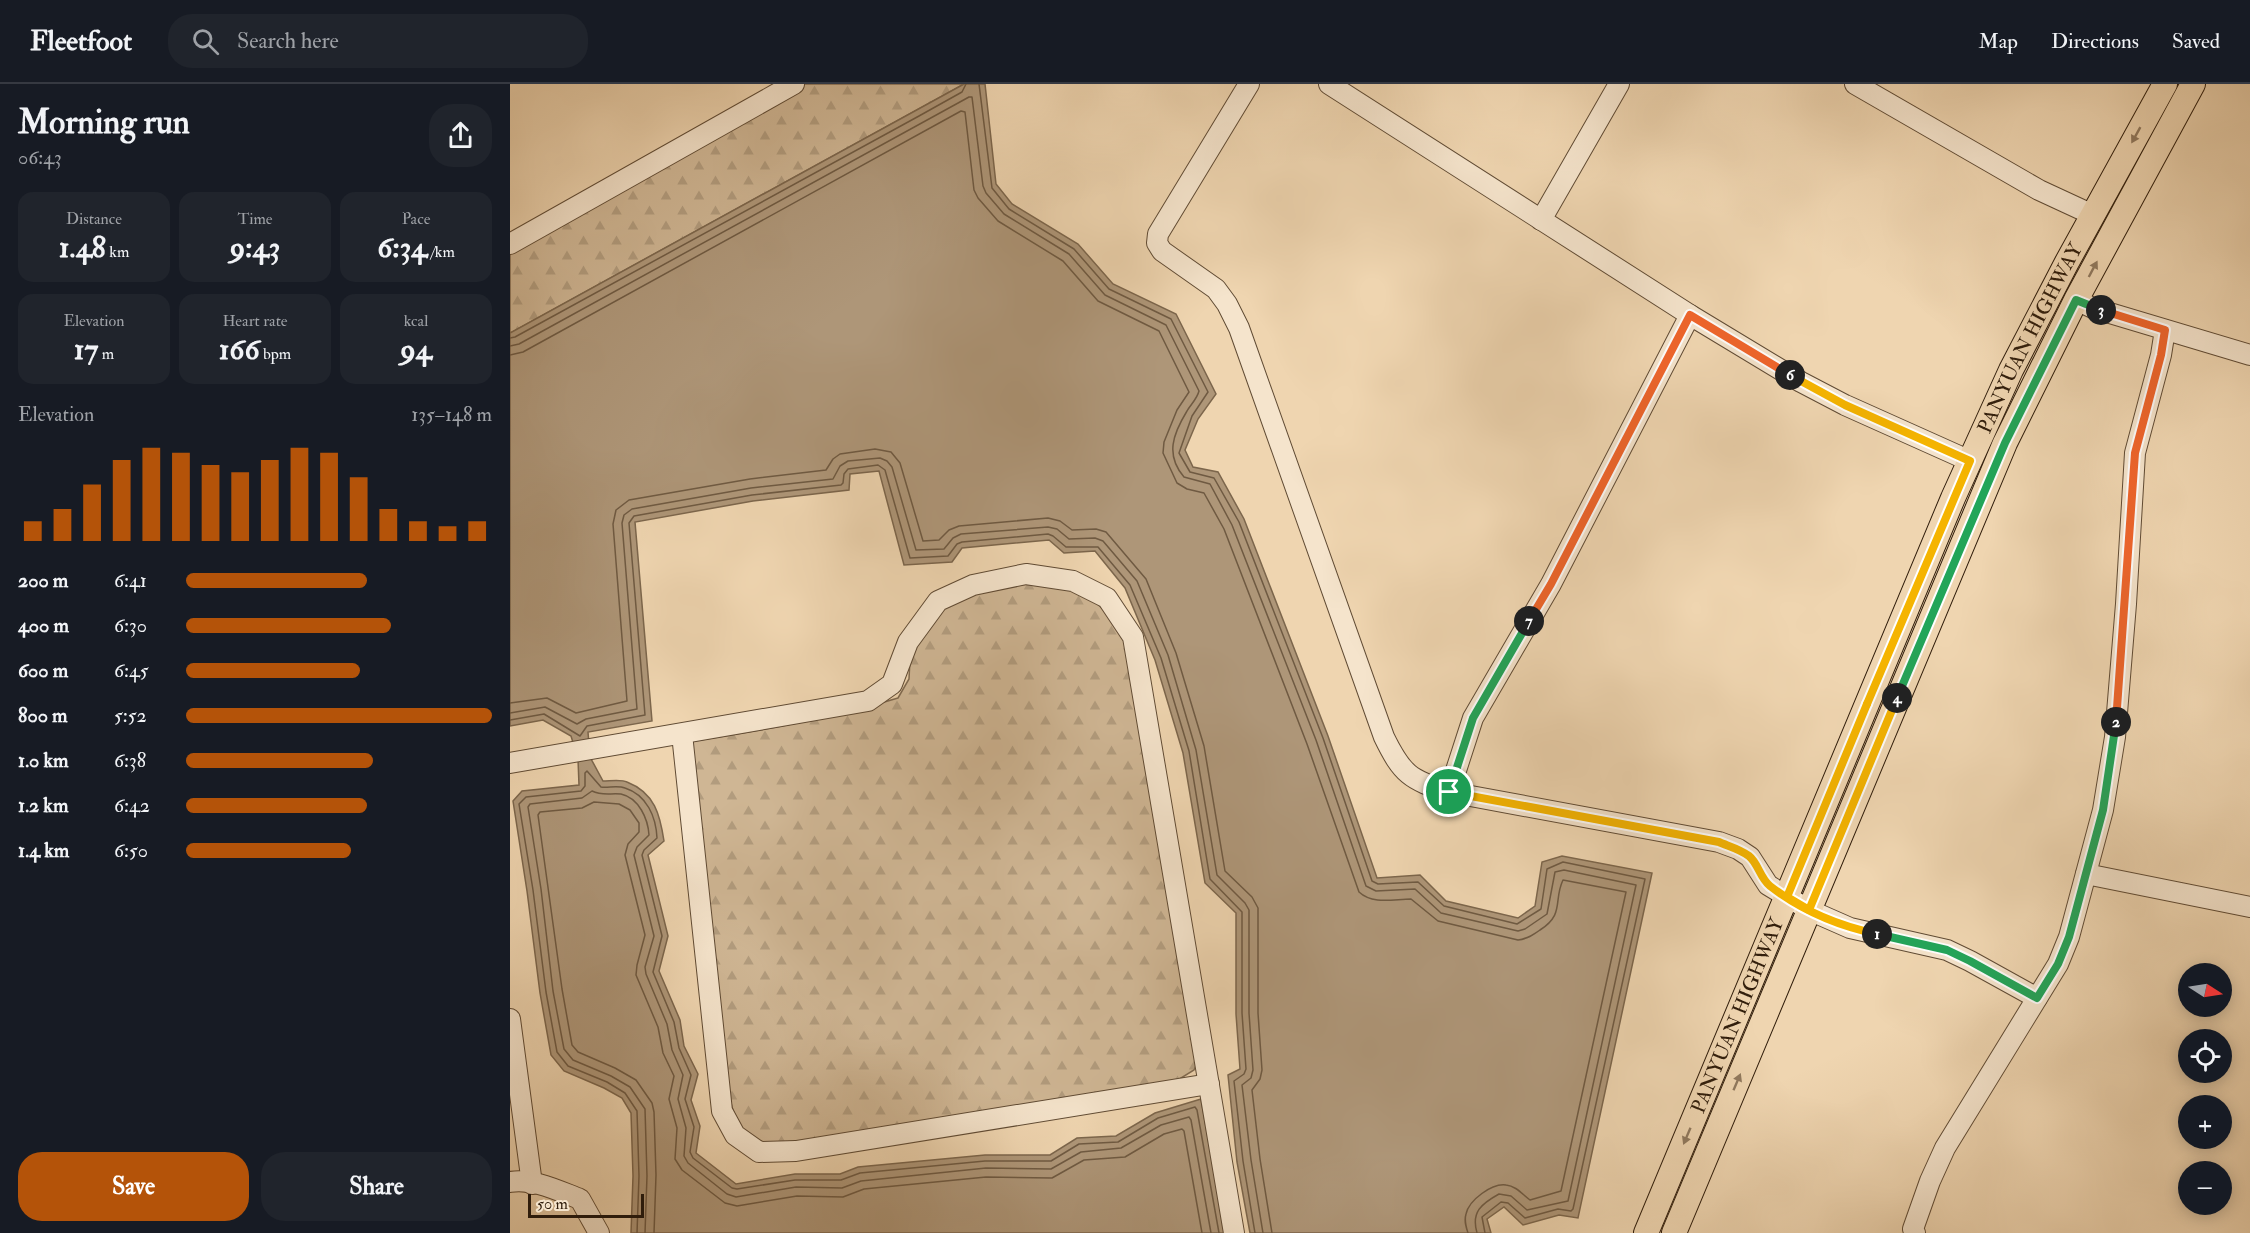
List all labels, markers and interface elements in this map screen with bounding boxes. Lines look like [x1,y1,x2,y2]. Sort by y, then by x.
search box [168,14,588,68]
text: Fleetfoot [30,24,132,59]
icon: search [189,25,222,58]
text: Search here [237,27,339,55]
text: Map [1978,28,2018,55]
text: Directions [2051,28,2139,55]
text: Saved [2172,28,2220,55]
text: Morning run [18,102,190,143]
button: share [429,104,492,167]
one-way arrow [2131,127,2141,144]
text: 06:43 [18,145,62,170]
text: Distance [66,209,122,229]
text: Time [238,209,272,229]
text: Pace [402,209,430,229]
text: 1.48 [59,229,106,266]
text: 9:43 [230,229,280,266]
text: 6:34 [377,229,427,266]
street label: PANYUAN HIGHWAY [1972,237,2088,437]
text: km [106,242,129,262]
text: /km [427,242,455,262]
one-way arrow [2088,260,2098,277]
pin: 3 [2086,295,2116,325]
text: 3 [2098,300,2104,320]
text: Elevation [64,311,124,331]
text: Heart rate [222,311,288,331]
text: kcal [404,311,428,331]
text: 17 [74,331,98,368]
text: 166 [219,331,260,368]
text: 94 [400,331,432,368]
text: m [98,344,114,364]
text: bpm [260,344,291,364]
pin: 6 [1775,360,1805,390]
text: 6 [1786,365,1794,385]
text: Elevation [18,402,94,427]
text: 135–148 m [411,402,492,427]
text: 200 m [18,568,68,593]
text: 6:41 [114,568,147,593]
pin: 7 [1514,606,1544,636]
text: 7 [1525,611,1533,631]
text: 400 m [18,613,69,638]
text: 6:30 [114,613,147,638]
text: 600 m [18,658,68,683]
text: 6:45 [114,658,149,683]
pin: 4 [1882,683,1912,713]
text: 4 [1893,688,1901,708]
text: 800 m [18,703,68,728]
text: 5:52 [114,703,147,728]
pin: 2 [2101,707,2131,737]
text: 2 [2112,712,2120,732]
text: 1.0 km [18,748,69,773]
text: 6:38 [114,748,146,773]
pin [1423,766,1474,817]
icon: arrive [1432,775,1465,808]
text: 1.2 km [18,793,68,818]
text: 6:42 [114,793,150,818]
text: 1.4 km [18,838,69,863]
text: 6:50 [114,838,148,863]
street label: PANYUAN HIGHWAY [1685,913,1789,1117]
pin: 1 [1862,919,1892,949]
text: 1 [1874,924,1880,944]
north arrow [2178,963,2232,1017]
map controls [2178,963,2232,1215]
button: locate [2178,1029,2232,1083]
one-way arrow [1732,1073,1742,1091]
button: + [2178,1095,2232,1149]
one-way arrow [1682,1127,1691,1145]
button: Save [18,1152,249,1221]
button: Share [261,1152,492,1221]
button: − [2178,1161,2232,1215]
scale bar [528,1191,644,1218]
text: 50 m [537,1194,568,1214]

